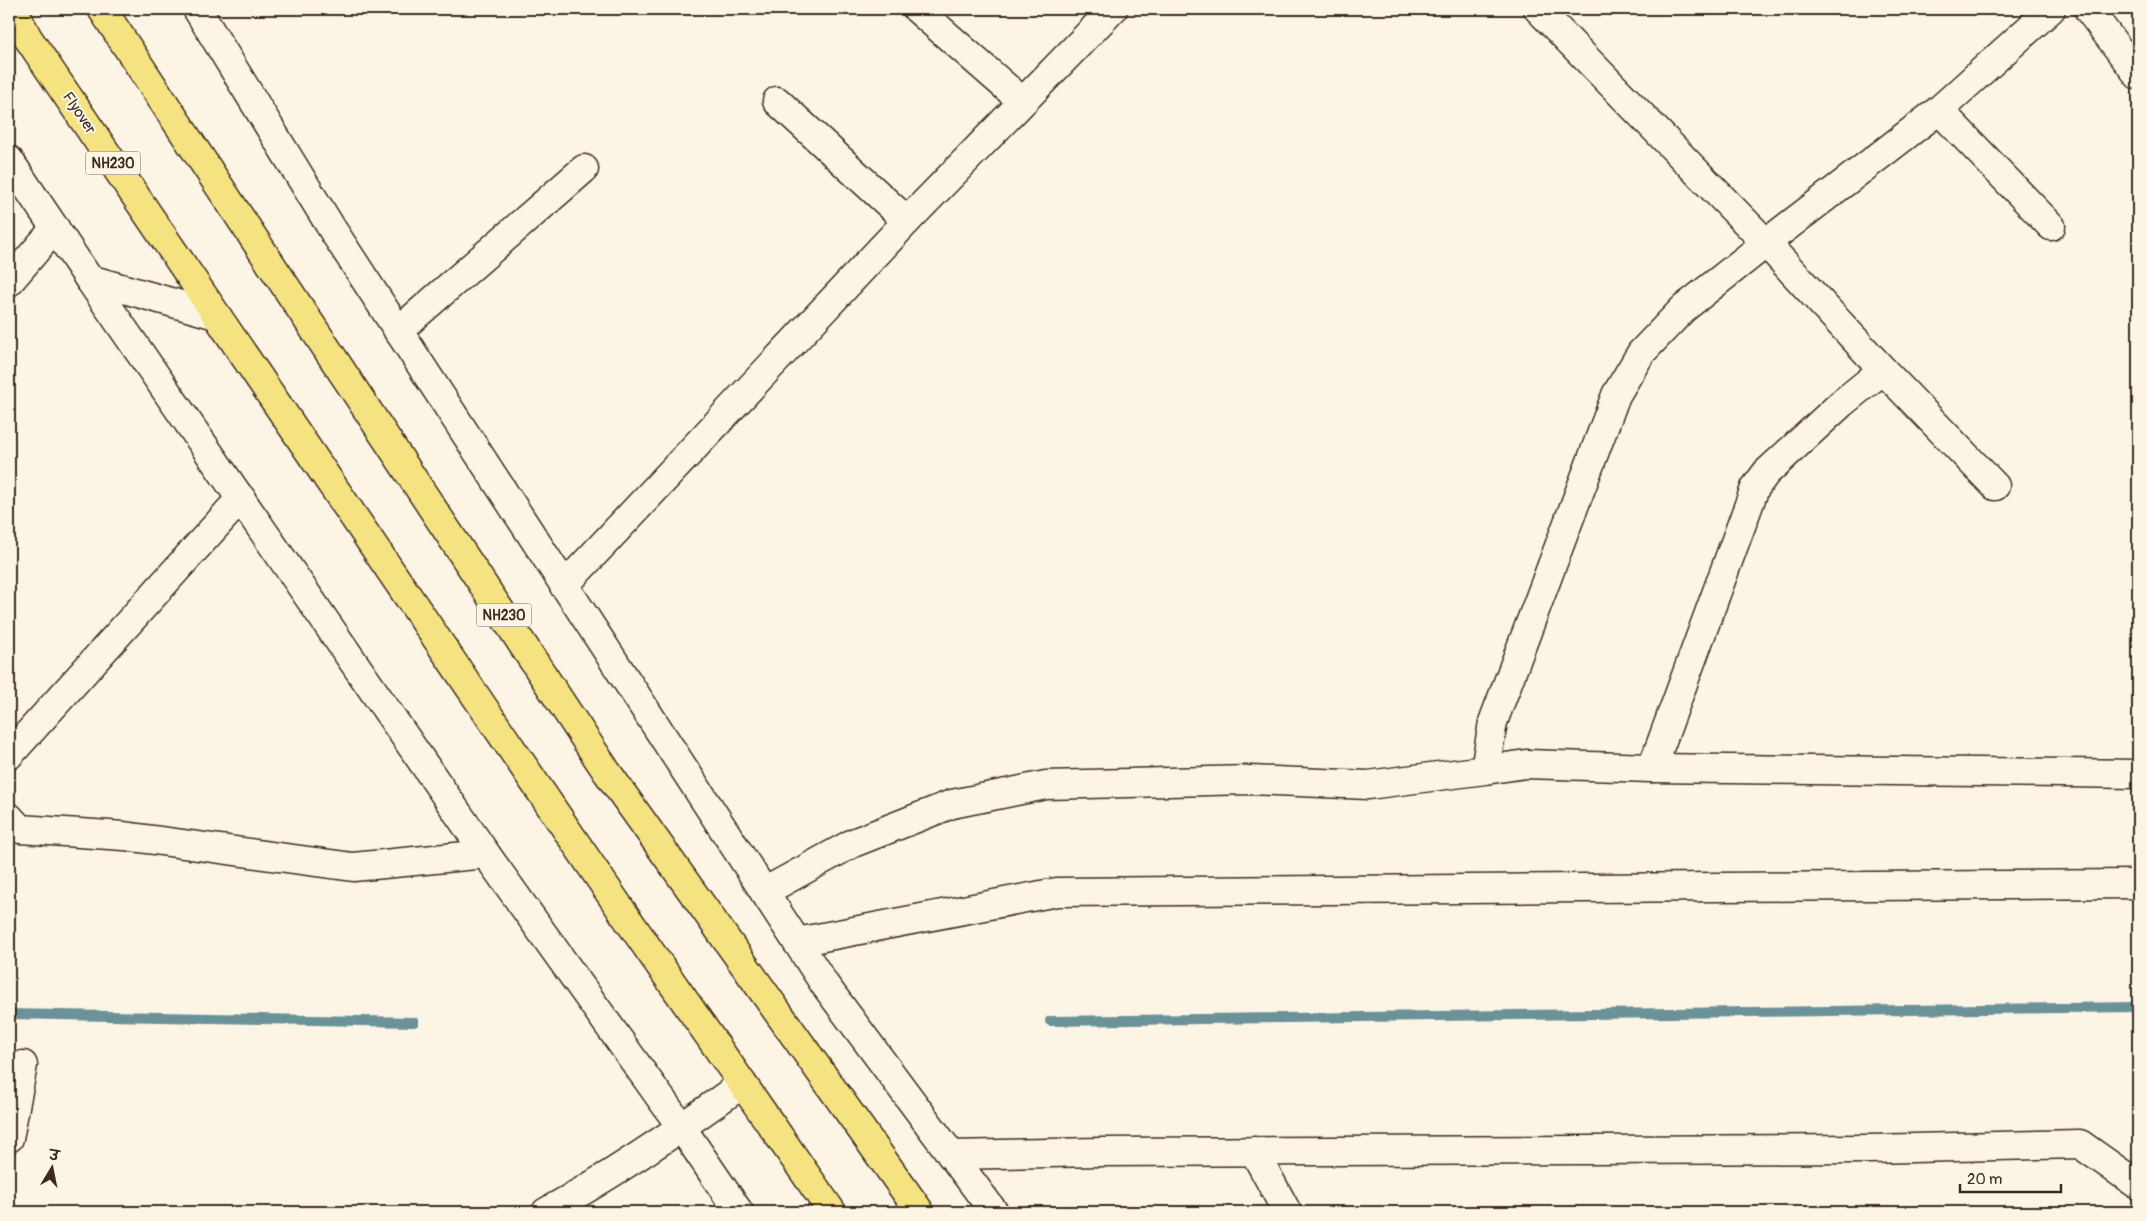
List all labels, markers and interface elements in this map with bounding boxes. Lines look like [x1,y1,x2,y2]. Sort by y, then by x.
street label: Flyover [58,88,100,138]
road number: NH230 [86,152,140,174]
road number: NH230 [476,604,532,626]
north arrow [28,1144,78,1194]
text: उ [46,1146,62,1165]
scale bar [1960,1161,2061,1193]
text: 20 m [1967,1170,2002,1189]

